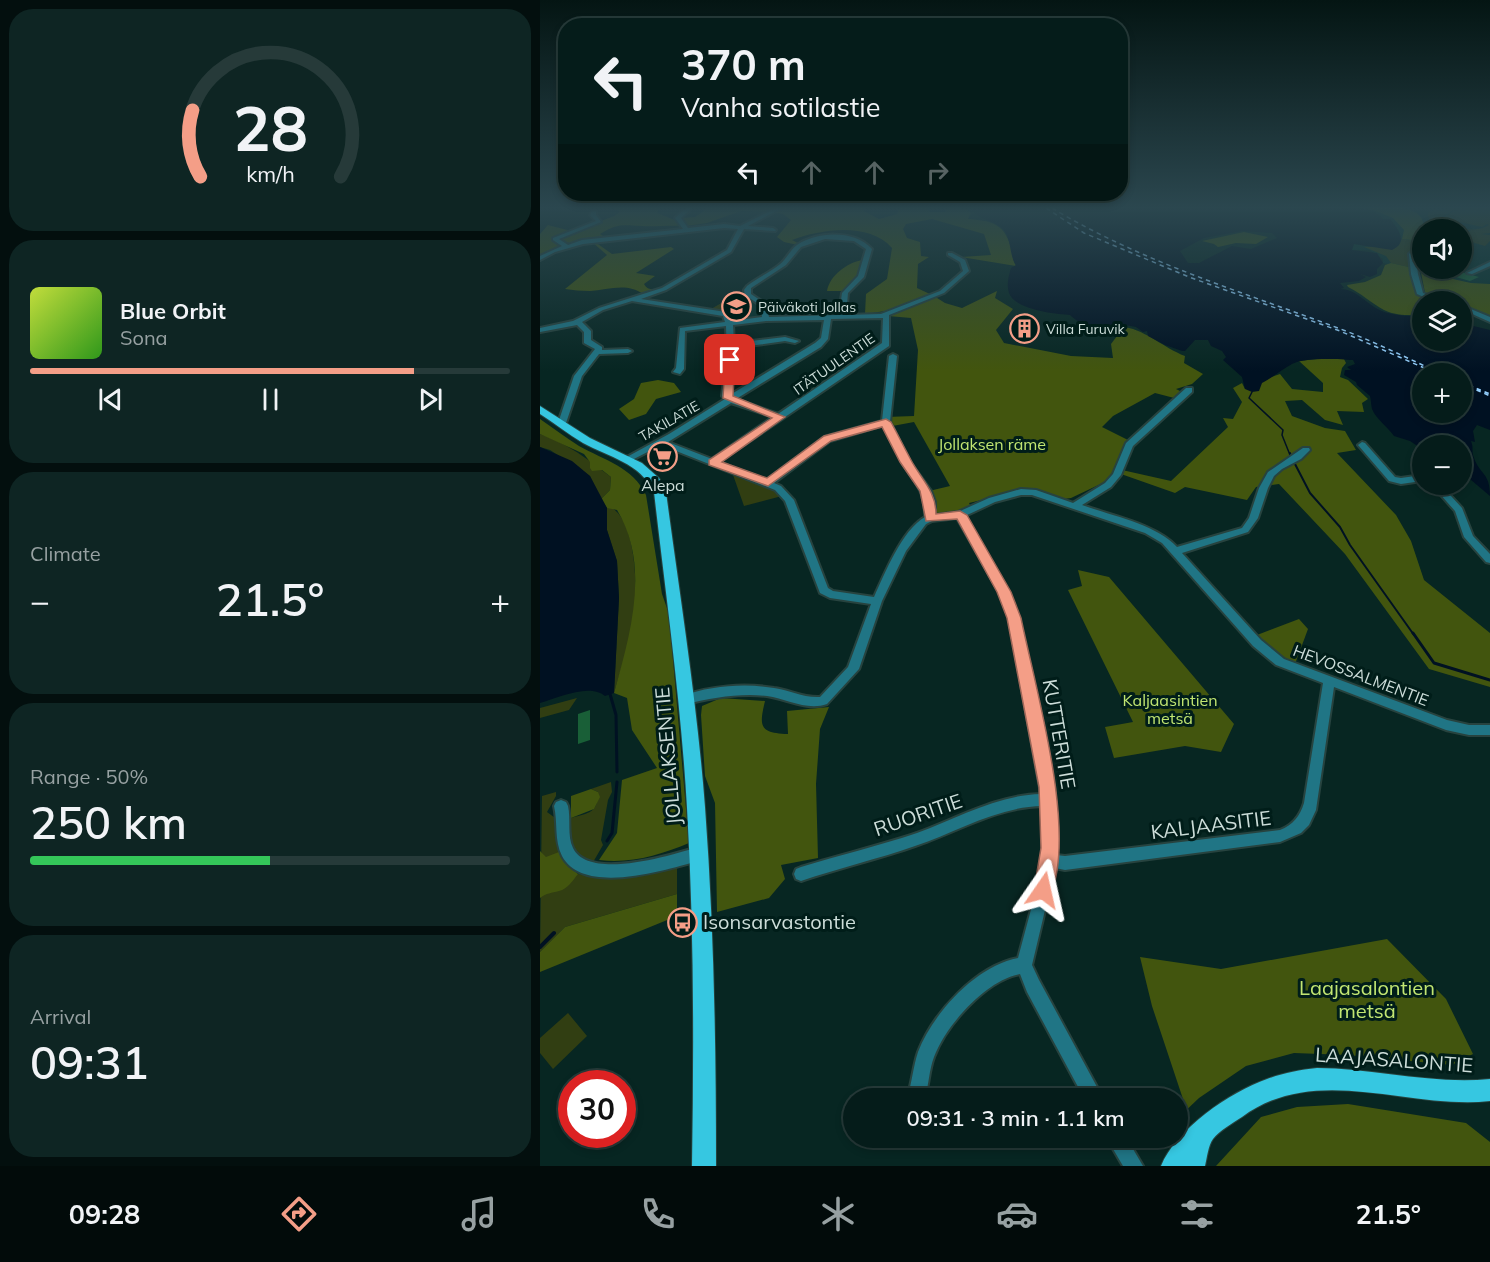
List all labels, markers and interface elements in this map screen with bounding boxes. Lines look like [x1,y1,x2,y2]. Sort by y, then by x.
text: 370 m [681,38,806,91]
icon: left [582,42,660,120]
text: 28 [233,88,307,167]
text: Vanha sotilastie [681,90,880,124]
icon: left [732,156,765,189]
icon: ahead [795,156,828,189]
icon: ahead [858,156,891,189]
icon: right [921,156,954,189]
text: km/h [246,161,294,188]
map controls [1412,219,1472,495]
button: sound [1412,219,1472,279]
school or university icon: Päiväkoti Jollas [721,291,753,323]
button: layers [1412,291,1472,351]
text: Blue Orbit [120,297,226,325]
place label: Päiväkoti Jollas [758,298,856,316]
building icon: Villa Furuvik [1009,313,1041,345]
place label: Villa Furuvik [1046,320,1126,338]
text: Sona [120,325,168,350]
street label: ITÄTUULENTIE [790,329,878,399]
pin [704,334,755,385]
icon: arrive [713,343,746,376]
button: + [1412,363,1472,423]
icon: previous [94,383,127,416]
icon: pause [254,383,287,416]
icon: next [414,383,447,416]
street label: TAKILATIE [635,396,703,446]
park label: Jollaksen räme [938,434,1046,454]
button: − [1412,435,1472,495]
supermarket icon: Alepa [647,441,679,473]
place label: Alepa [641,475,685,495]
text: Climate [30,541,101,566]
text: 21.5° [216,571,324,627]
text: − [30,580,50,621]
text: + [490,580,510,621]
street label: HEVOSSALMENTIE [1290,640,1432,710]
street label: KUTTERITIE [1038,677,1081,791]
street label: JOLLAKSENTIE [649,686,686,826]
park label: Kaljaasintien metsä [1122,690,1218,728]
text: Range · 50% [30,764,148,789]
street label: RUORITIE [870,788,965,841]
text: 250 km [30,794,187,850]
street label: KALJAASITIE [1149,805,1273,844]
position arrow [1011,858,1075,922]
bus stop icon: Isonsarvastontie [666,906,698,938]
place label: Isonsarvastontie [703,909,856,934]
park label: Laajasalontien metsä [1299,975,1435,1023]
text: Arrival [30,1004,91,1029]
text: 09:31 [30,1034,149,1090]
street label: LAAJASALONTIE [1314,1042,1474,1077]
speed limit sign: 30 [558,1070,636,1148]
text: 09:31 · 3 min · 1.1 km [907,1104,1124,1132]
icon: directions [278,1193,320,1235]
icon: music [458,1193,500,1235]
icon: phone [637,1193,679,1235]
icon: climate [817,1193,859,1235]
icon: car [996,1193,1038,1235]
icon: filters [1176,1193,1218,1235]
text: 09:28 [69,1197,140,1231]
text: 21.5° [1356,1197,1421,1231]

